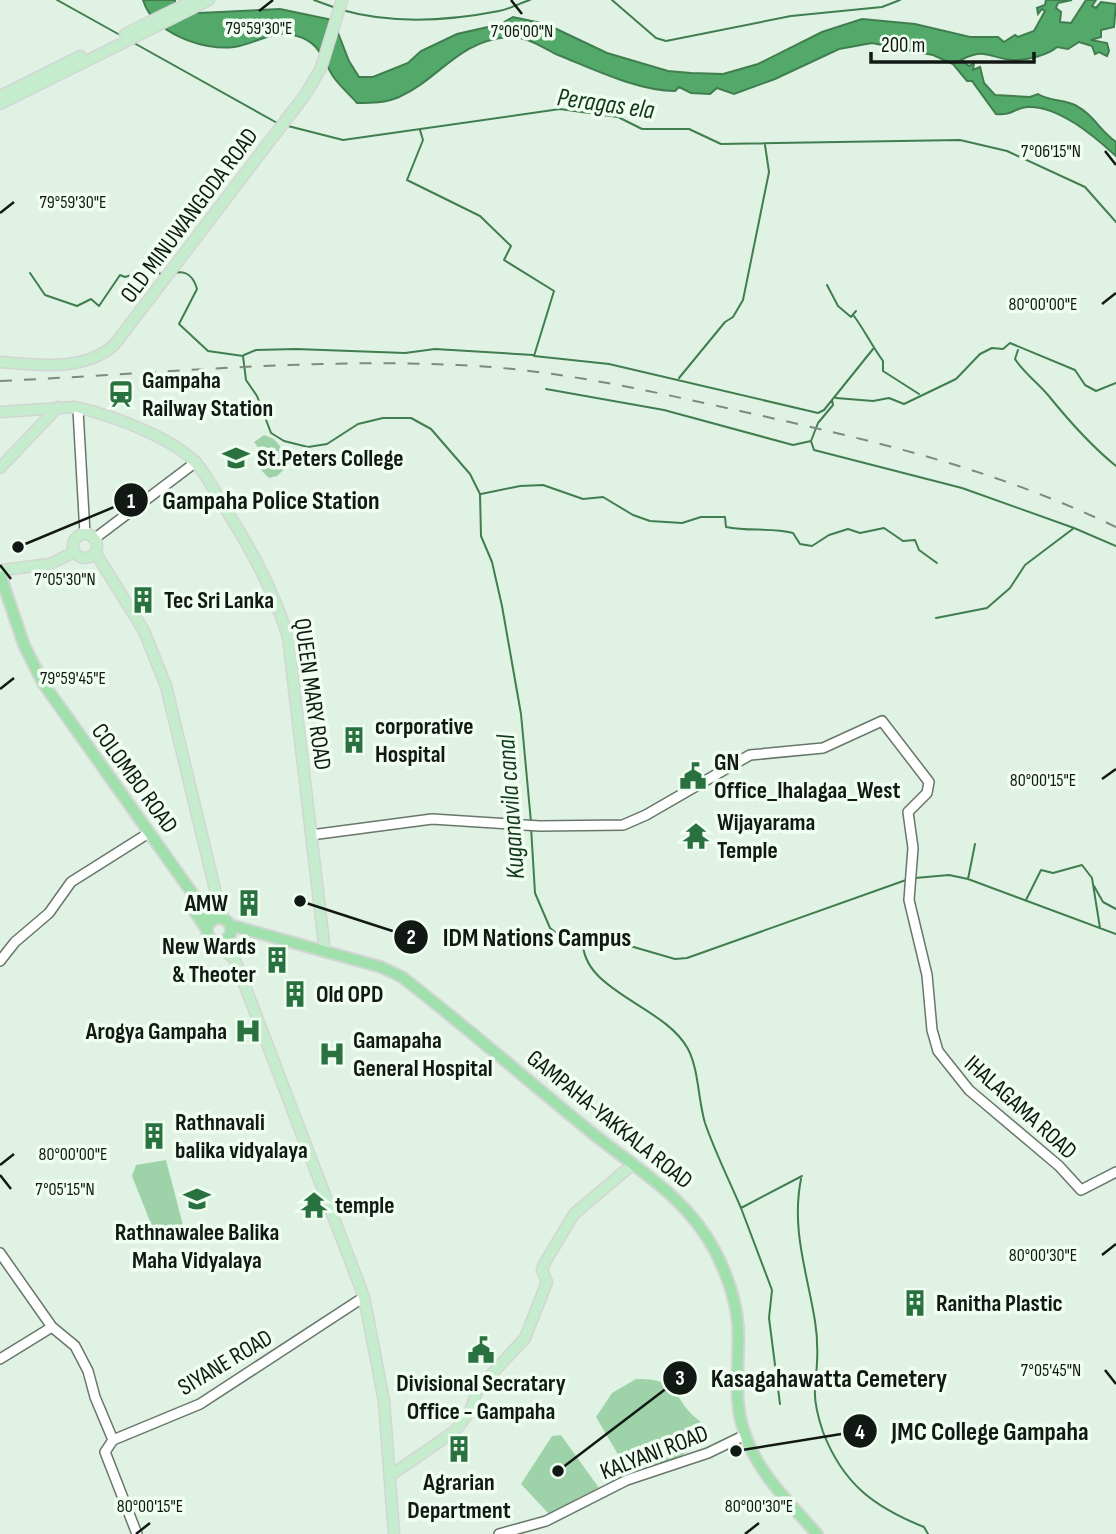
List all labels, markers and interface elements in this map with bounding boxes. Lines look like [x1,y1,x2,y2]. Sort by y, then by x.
text: 79°59'30"E [226,18,292,39]
text: 7°06'00"N [491,21,553,42]
scale bar [871,21,1034,65]
text: 200 m [881,33,925,58]
water label: Peragas ela [555,82,657,127]
street label: OLD MINUWANGODA ROAD [114,122,265,308]
text: 7°06'15"N [1021,141,1081,162]
text: 79°59'30"E [40,192,106,213]
text: 80°00'00"E [1009,294,1077,315]
place label: Gampaha Railway Station [142,366,273,423]
station icon: Gampaha Railway Station [106,379,136,409]
school or university icon: St.Peters College [221,443,251,473]
place label: St.Peters College [257,444,404,473]
callout: Gampaha Police Station [114,477,394,524]
text: Gampaha Police Station [162,486,380,517]
text: 1 [127,489,135,514]
text: 7°05'30"N [34,569,96,590]
building icon: Tec Sri Lanka [128,585,158,615]
place label: Tec Sri Lanka [164,586,274,615]
street label: QUEEN MARY ROAD [287,616,338,772]
text: 79°59'45"E [40,668,106,689]
place label: corporative Hospital [375,712,474,769]
street label: COLOMBO ROAD [85,718,184,839]
building icon: corporative Hospital [339,725,369,755]
water label: Kuganavila canal [491,732,532,880]
place label: GN Office_Ihalagaa_West [714,748,900,805]
public building icon: GN Office_Ihalagaa_West [678,761,708,791]
text: 80°00'15"E [1010,770,1076,791]
place label: Wijayarama Temple [717,808,815,865]
temple icon: Wijayarama Temple [681,821,711,851]
building icon: AMW [234,888,264,918]
place label: AMW [184,889,228,918]
callout: IDM Nations Campus [394,913,645,960]
text: IDM Nations Campus [443,923,631,954]
text: 2 [406,925,416,950]
place label: New Wards & Theoter [162,932,257,989]
building icon: New Wards & Theoter [262,945,292,975]
building icon: Old OPD [280,979,310,1009]
place label: Old OPD [316,980,383,1009]
hospital icon: Arogya Gampaha [233,1016,263,1046]
place label: Arogya Gampaha [85,1017,227,1046]
place label: Gamapaha General Hospital [353,1026,493,1083]
hospital icon: Gamapaha General Hospital [317,1039,347,1069]
street label: GAMPAHA-YAKKALA ROAD [521,1044,698,1195]
street label: IHALAGAMA ROAD [958,1049,1083,1166]
place label: Rathnavali balika vidyalaya [175,1108,308,1165]
building icon: Rathnavali balika vidyalaya [139,1121,169,1151]
text: 80°00'00"E [39,1144,107,1165]
text: 7°05'15"N [35,1179,95,1200]
school or university icon: Rathnawalee Balika Maha Vidyalaya [182,1184,212,1214]
temple icon: temple [299,1190,329,1220]
place label: temple [335,1191,394,1220]
place label: Rathnawalee Balika Maha Vidyalaya [115,1218,279,1275]
text: 80°00'30"E [1009,1245,1077,1266]
building icon: Ranitha Plastic [900,1288,930,1318]
place label: Ranitha Plastic [936,1289,1063,1318]
street label: SIYANE ROAD [173,1323,278,1402]
public building icon: Divisional Secratary Office - Gampaha [466,1335,496,1365]
callout: Kasagahawatta Cemetery [662,1354,961,1401]
text: 7°05'45"N [1021,1360,1081,1381]
text: Kasagahawatta Cemetery [711,1364,947,1395]
text: 3 [675,1366,685,1391]
place label: Divisional Secratary Office - Gampaha [396,1369,566,1426]
callout: JMC College Gampaha [843,1408,1103,1455]
text: JMC College Gampaha [890,1417,1089,1448]
street label: KALYANI ROAD [596,1419,712,1486]
text: 4 [855,1420,865,1445]
building icon: Agrarian Department [444,1434,474,1464]
place label: Agrarian Department [407,1468,511,1525]
text: 80°00'15"E [117,1496,183,1517]
text: 80°00'30"E [725,1496,793,1517]

